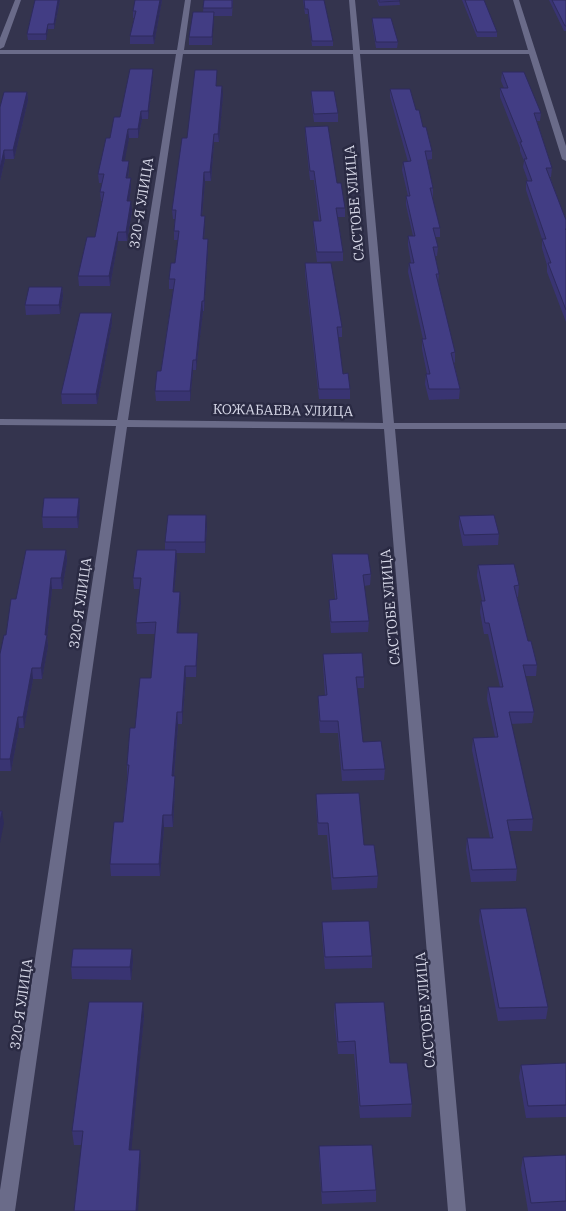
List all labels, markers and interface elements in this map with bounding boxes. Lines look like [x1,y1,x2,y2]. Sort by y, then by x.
street label: САСТОБЕ УЛИЦА [340,144,368,262]
street label: 320-Я УЛИЦА [125,156,157,250]
street label: КОЖАБАЕВА УЛИЦА [213,400,354,420]
street label: САСТОБЕ УЛИЦА [376,548,404,666]
street label: 320-Я УЛИЦА [65,556,95,650]
street label: САСТОБЕ УЛИЦА [411,951,439,1069]
street label: 320-Я УЛИЦА [6,957,36,1051]

